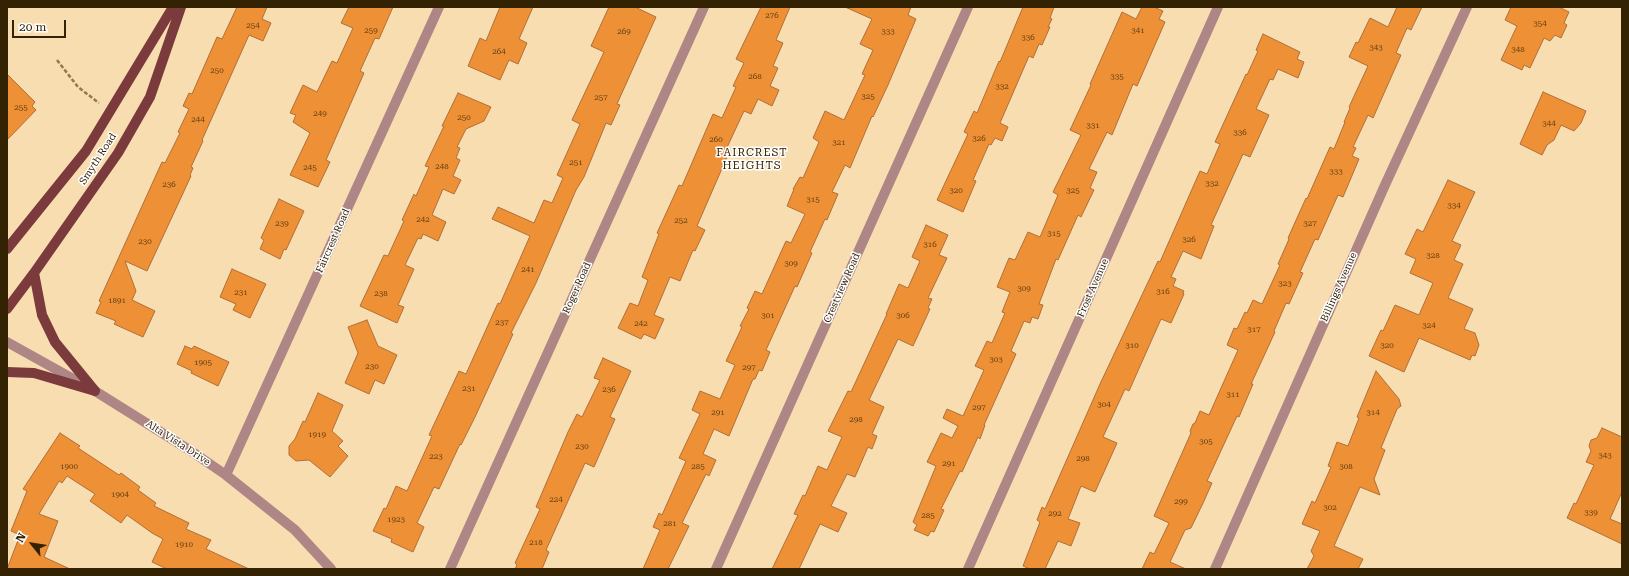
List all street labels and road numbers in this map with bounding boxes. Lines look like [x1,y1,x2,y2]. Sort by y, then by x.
street label: Smyth Road [77,131,119,187]
street label: Faircrest Road [314,207,352,275]
street label: Crestview Road [821,251,863,325]
street label: Billings Avenue [1318,251,1360,323]
street label: Frost Avenue [1075,257,1111,319]
street label: Roger Road [560,260,594,316]
street label: Alta Vista Drive [143,418,213,468]

